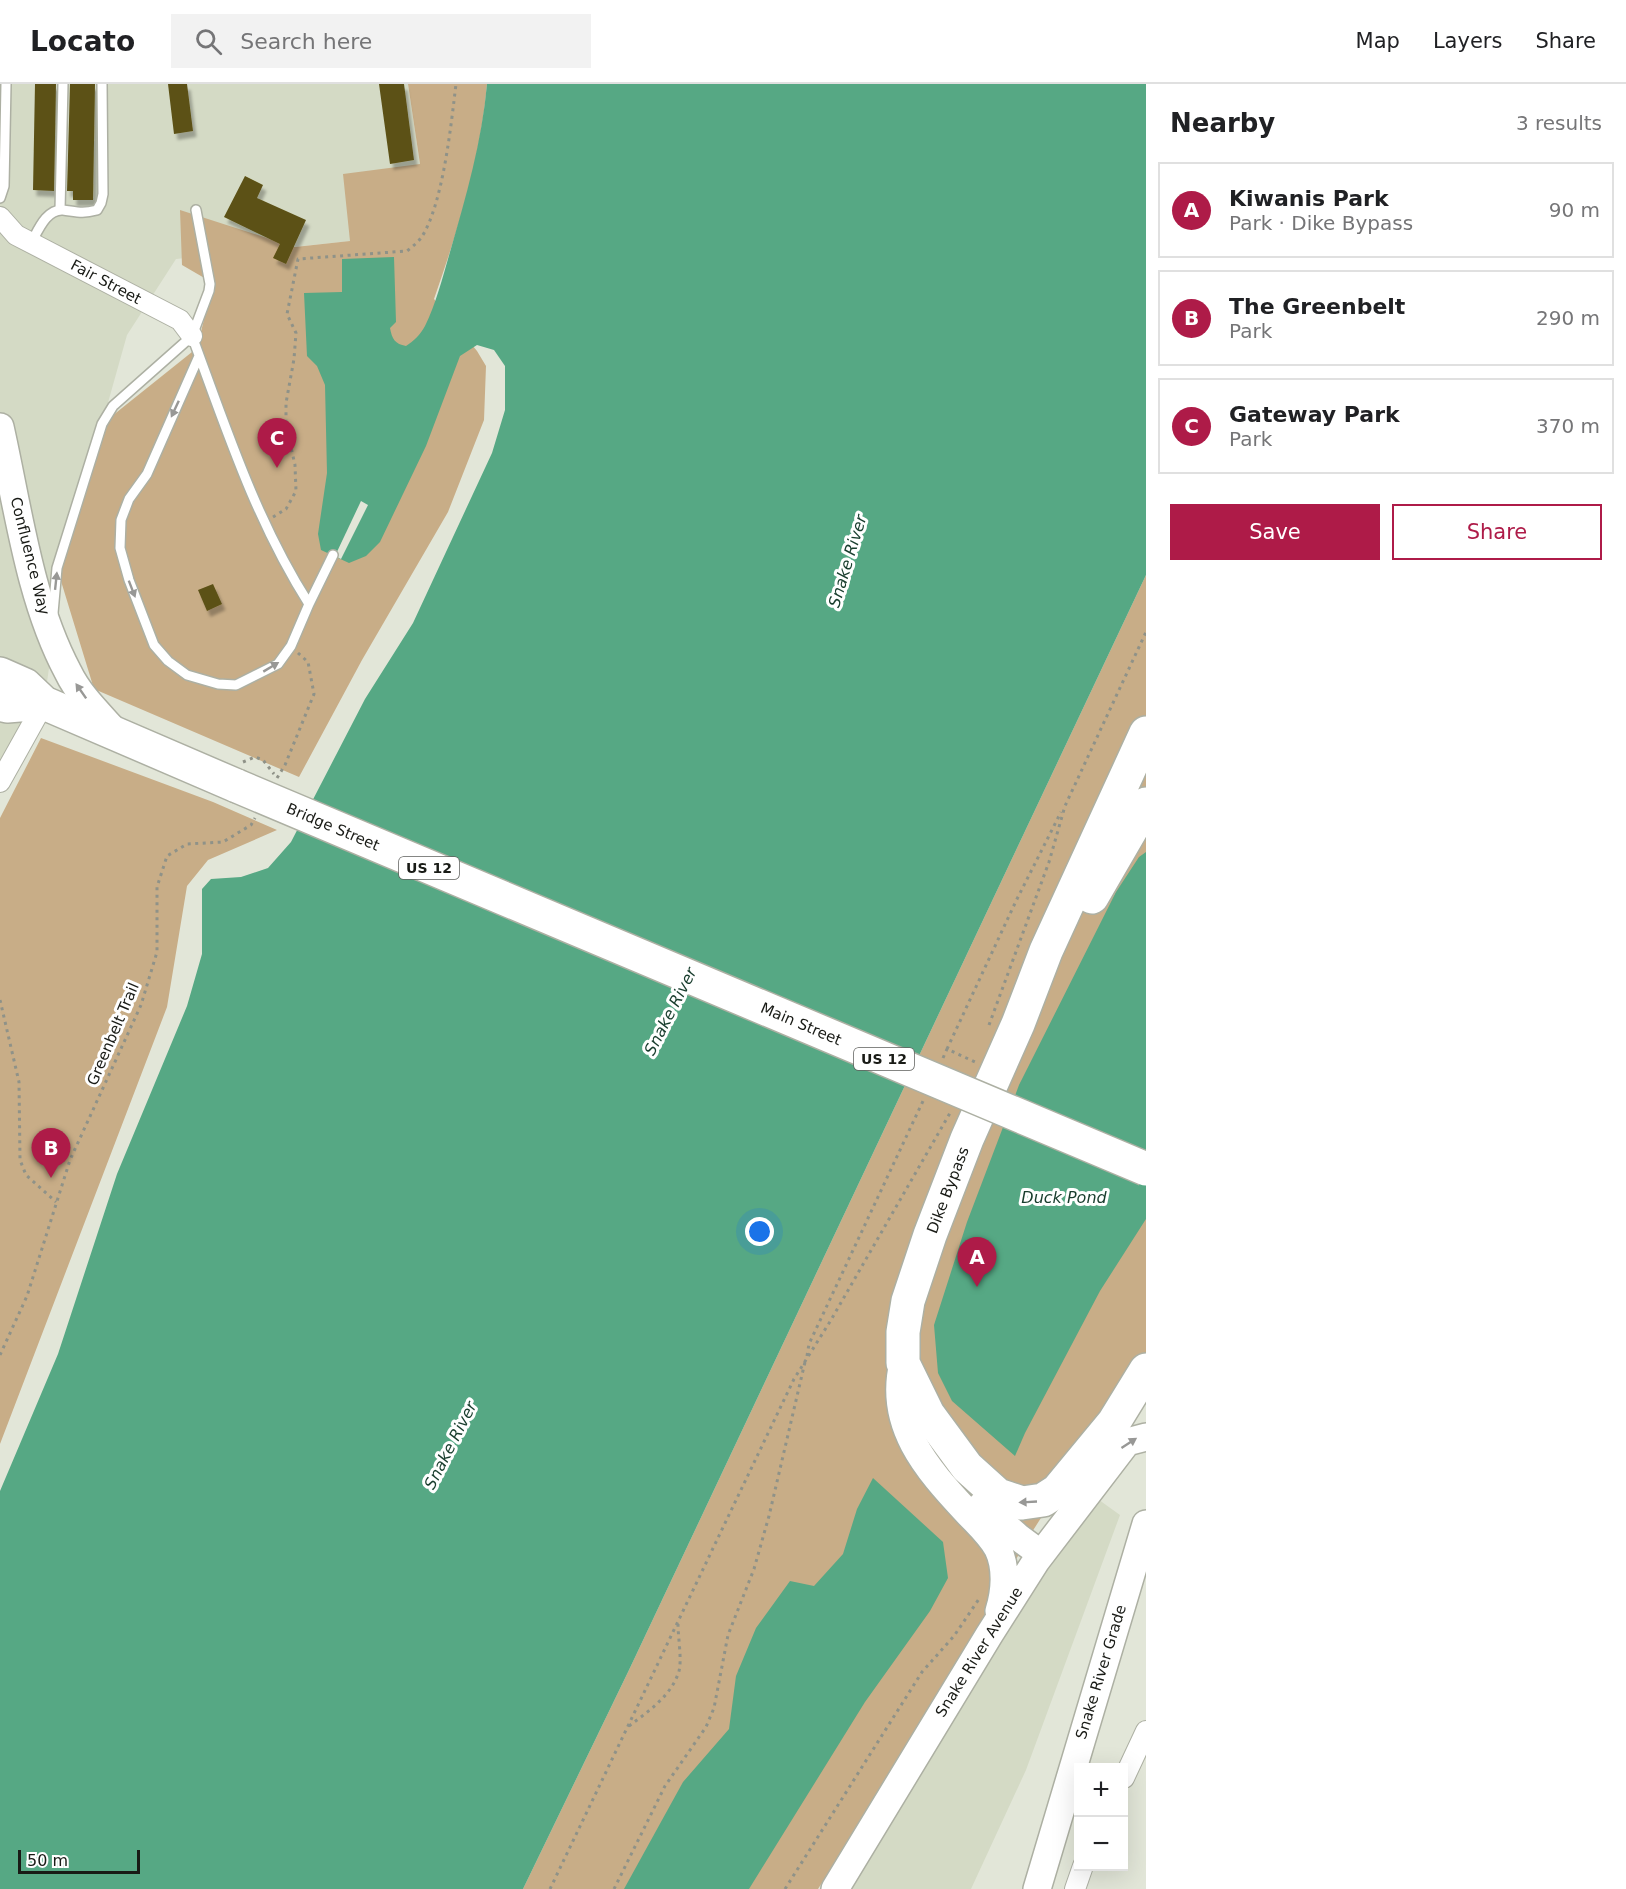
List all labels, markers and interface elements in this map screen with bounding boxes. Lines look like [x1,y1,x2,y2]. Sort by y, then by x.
search box [171,14,591,68]
text: Locato [30,25,135,58]
icon: search [192,25,225,58]
text: Search here [240,29,372,54]
text: Map [1356,29,1400,53]
text: Layers [1433,29,1502,53]
text: Share [1535,29,1596,53]
text: Nearby [1170,108,1275,138]
text: 3 results [1516,111,1602,135]
text: Kiwanis Park [1229,186,1389,211]
text: A [1184,198,1199,222]
text: 90 m [1549,198,1600,222]
text: Park · Dike Bypass [1229,211,1413,235]
street label: Fair Street [68,256,144,308]
text: The Greenbelt [1229,294,1405,319]
text: B [1184,306,1199,330]
text: 290 m [1536,306,1600,330]
text: Park [1229,319,1272,343]
one-way arrow [170,401,179,418]
text: Gateway Park [1229,402,1400,427]
text: C [1184,414,1199,438]
text: 370 m [1536,414,1600,438]
pin: C [258,418,296,468]
text: Park [1229,427,1272,451]
street label: Confluence Way [7,495,53,617]
button: Save [1170,504,1380,560]
button: Share [1392,504,1602,560]
water label: Snake River [824,511,871,610]
one-way arrow [51,572,61,591]
one-way arrow [127,581,137,599]
one-way arrow [263,661,279,672]
one-way arrow [75,684,87,700]
street label: Bridge Street [284,799,382,855]
road number: US 12 [399,857,459,879]
water label: Snake River [640,963,701,1058]
street label: Greenbelt Trail [83,980,143,1088]
street label: Main Street [758,999,844,1049]
road number: US 12 [854,1048,914,1070]
pin: B [32,1128,70,1178]
street label: Dike Bypass [923,1144,973,1236]
water label: Duck Pond [1021,1188,1108,1207]
your location [745,1217,774,1246]
pin: A [958,1238,996,1287]
water label: Snake River [420,1397,481,1492]
one-way arrow [1120,1438,1137,1449]
one-way arrow [1018,1498,1037,1507]
street label: Snake River Avenue [932,1584,1026,1720]
street label: Snake River Grade [1072,1603,1130,1741]
map controls [1074,1763,1128,1871]
button: + [1074,1763,1128,1817]
button: − [1074,1817,1128,1871]
scale bar [18,1847,140,1874]
text: 50 m [27,1851,68,1870]

